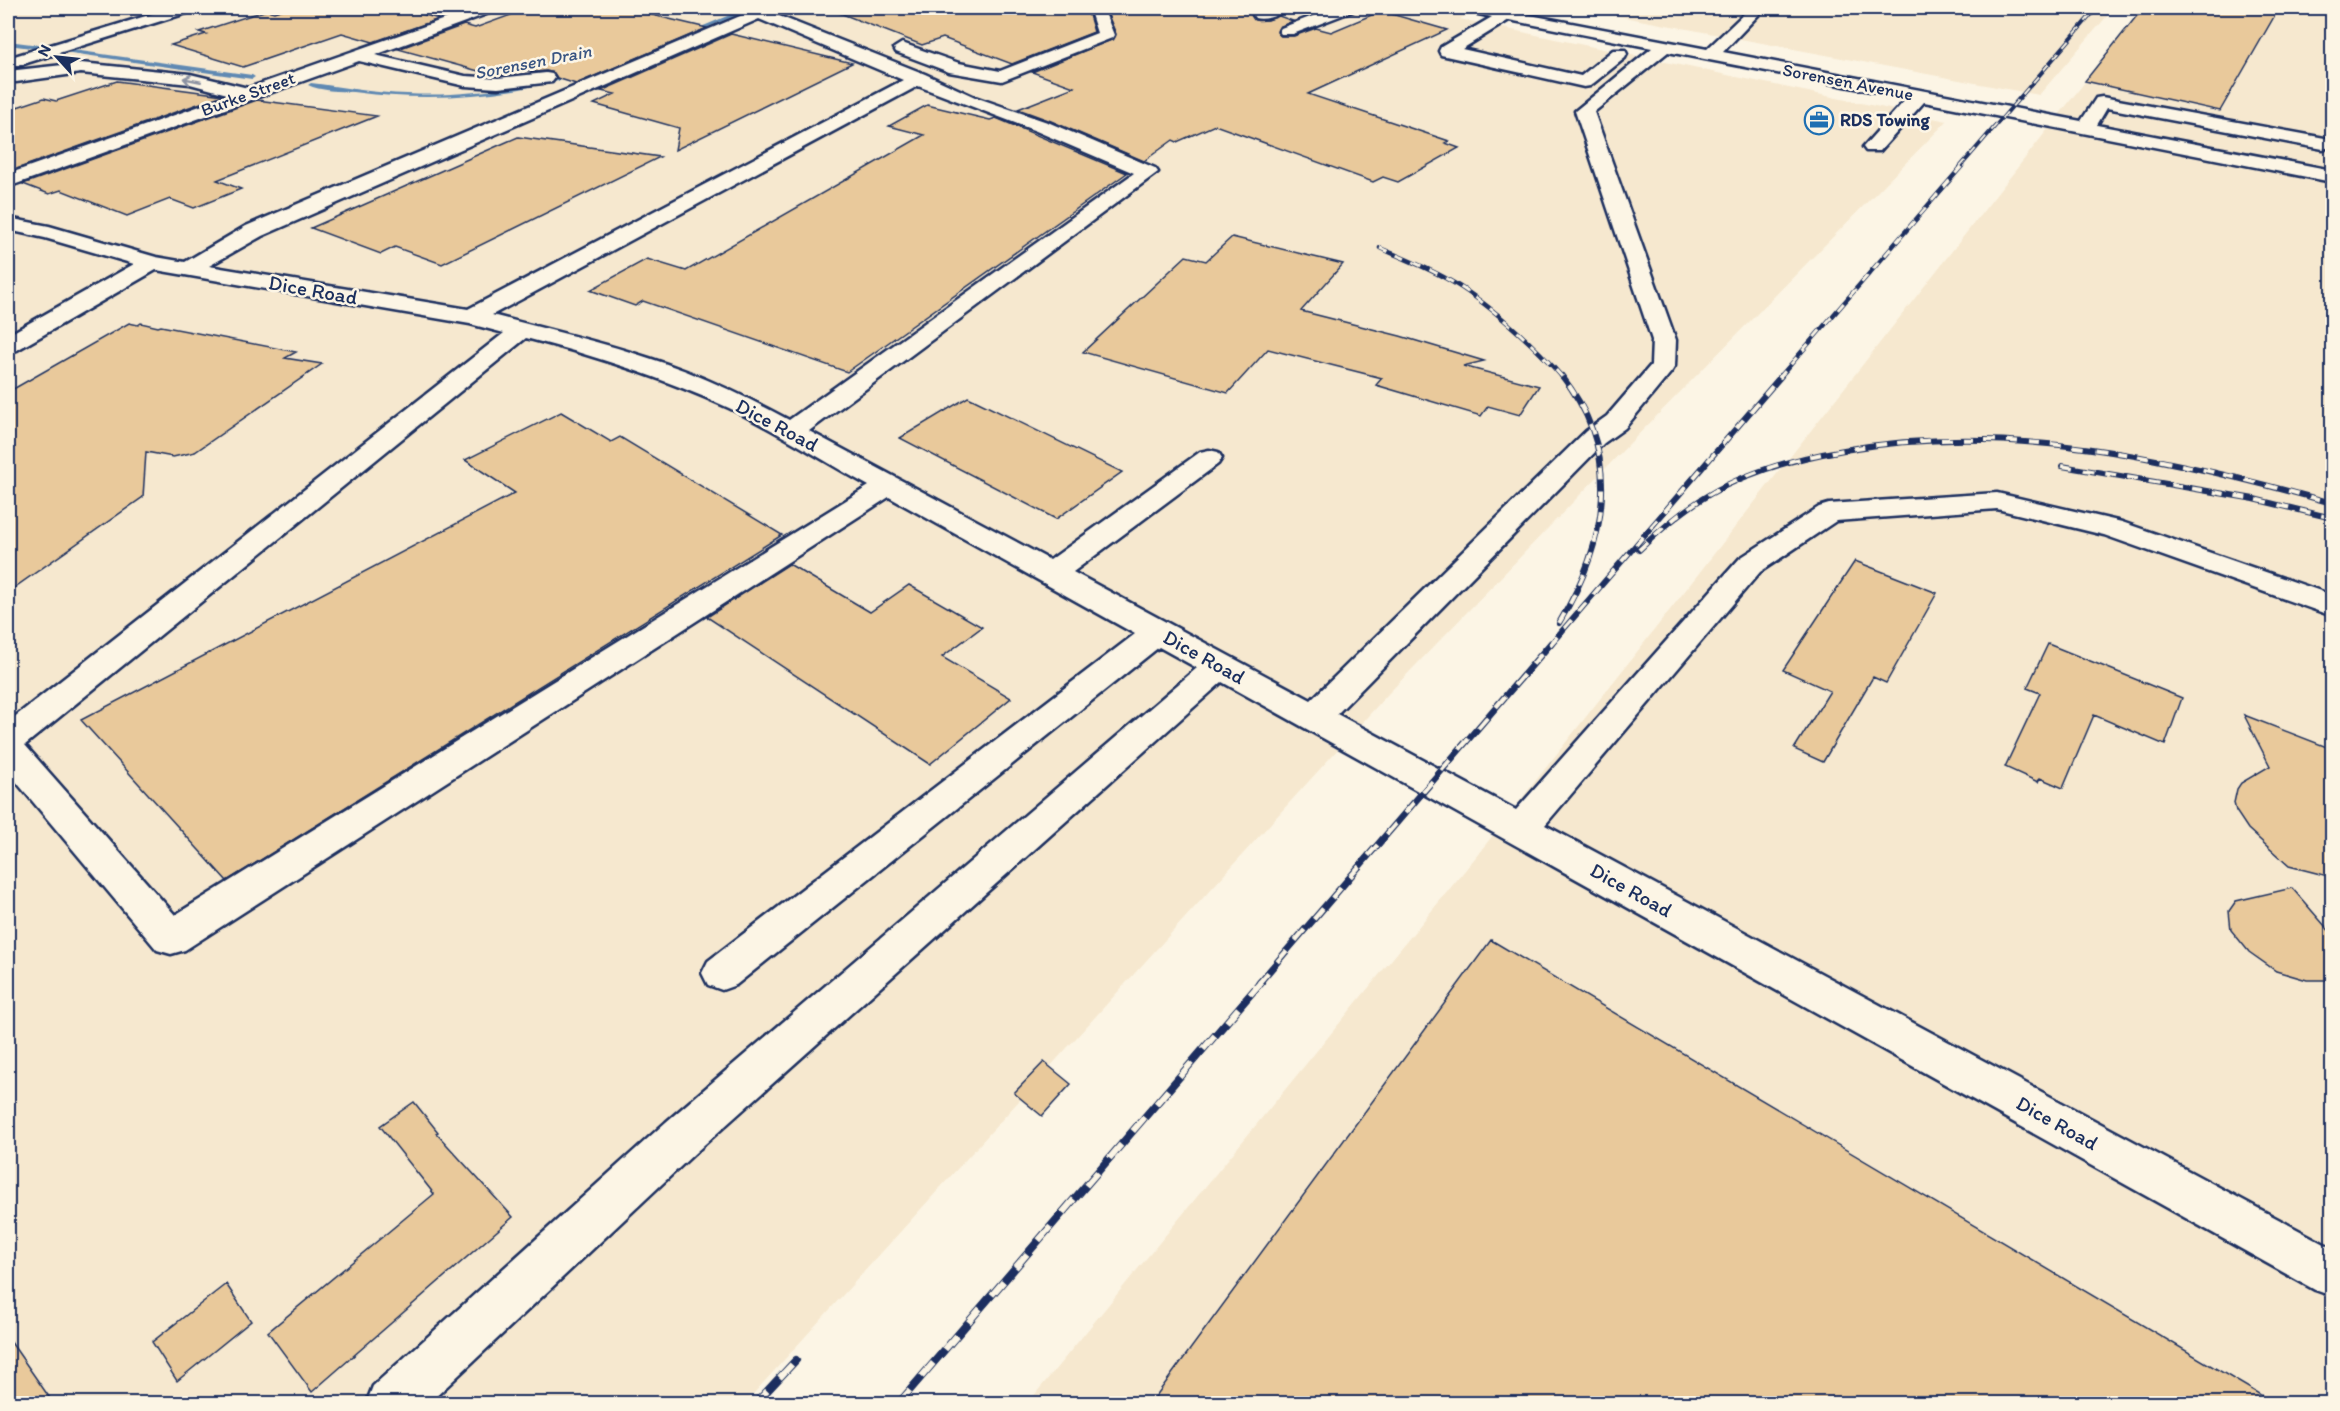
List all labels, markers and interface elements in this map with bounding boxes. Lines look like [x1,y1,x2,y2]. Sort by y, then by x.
north arrow [27,27,87,87]
water label: Sorensen Drain [473,40,594,84]
text: N [33,41,55,60]
street label: Sorensen Avenue [1781,59,1915,105]
street label: Burke Street [198,67,298,121]
one-way arrow [183,74,202,85]
office icon: RDS Towing [1803,104,1835,136]
place label: RDS Towing [1840,109,1930,131]
street label: Dice Road [267,269,359,310]
street label: Dice Road [732,392,823,457]
street label: Dice Road [1159,624,1250,689]
street label: Dice Road [1586,857,1677,922]
street label: Dice Road [2012,1090,2103,1155]

